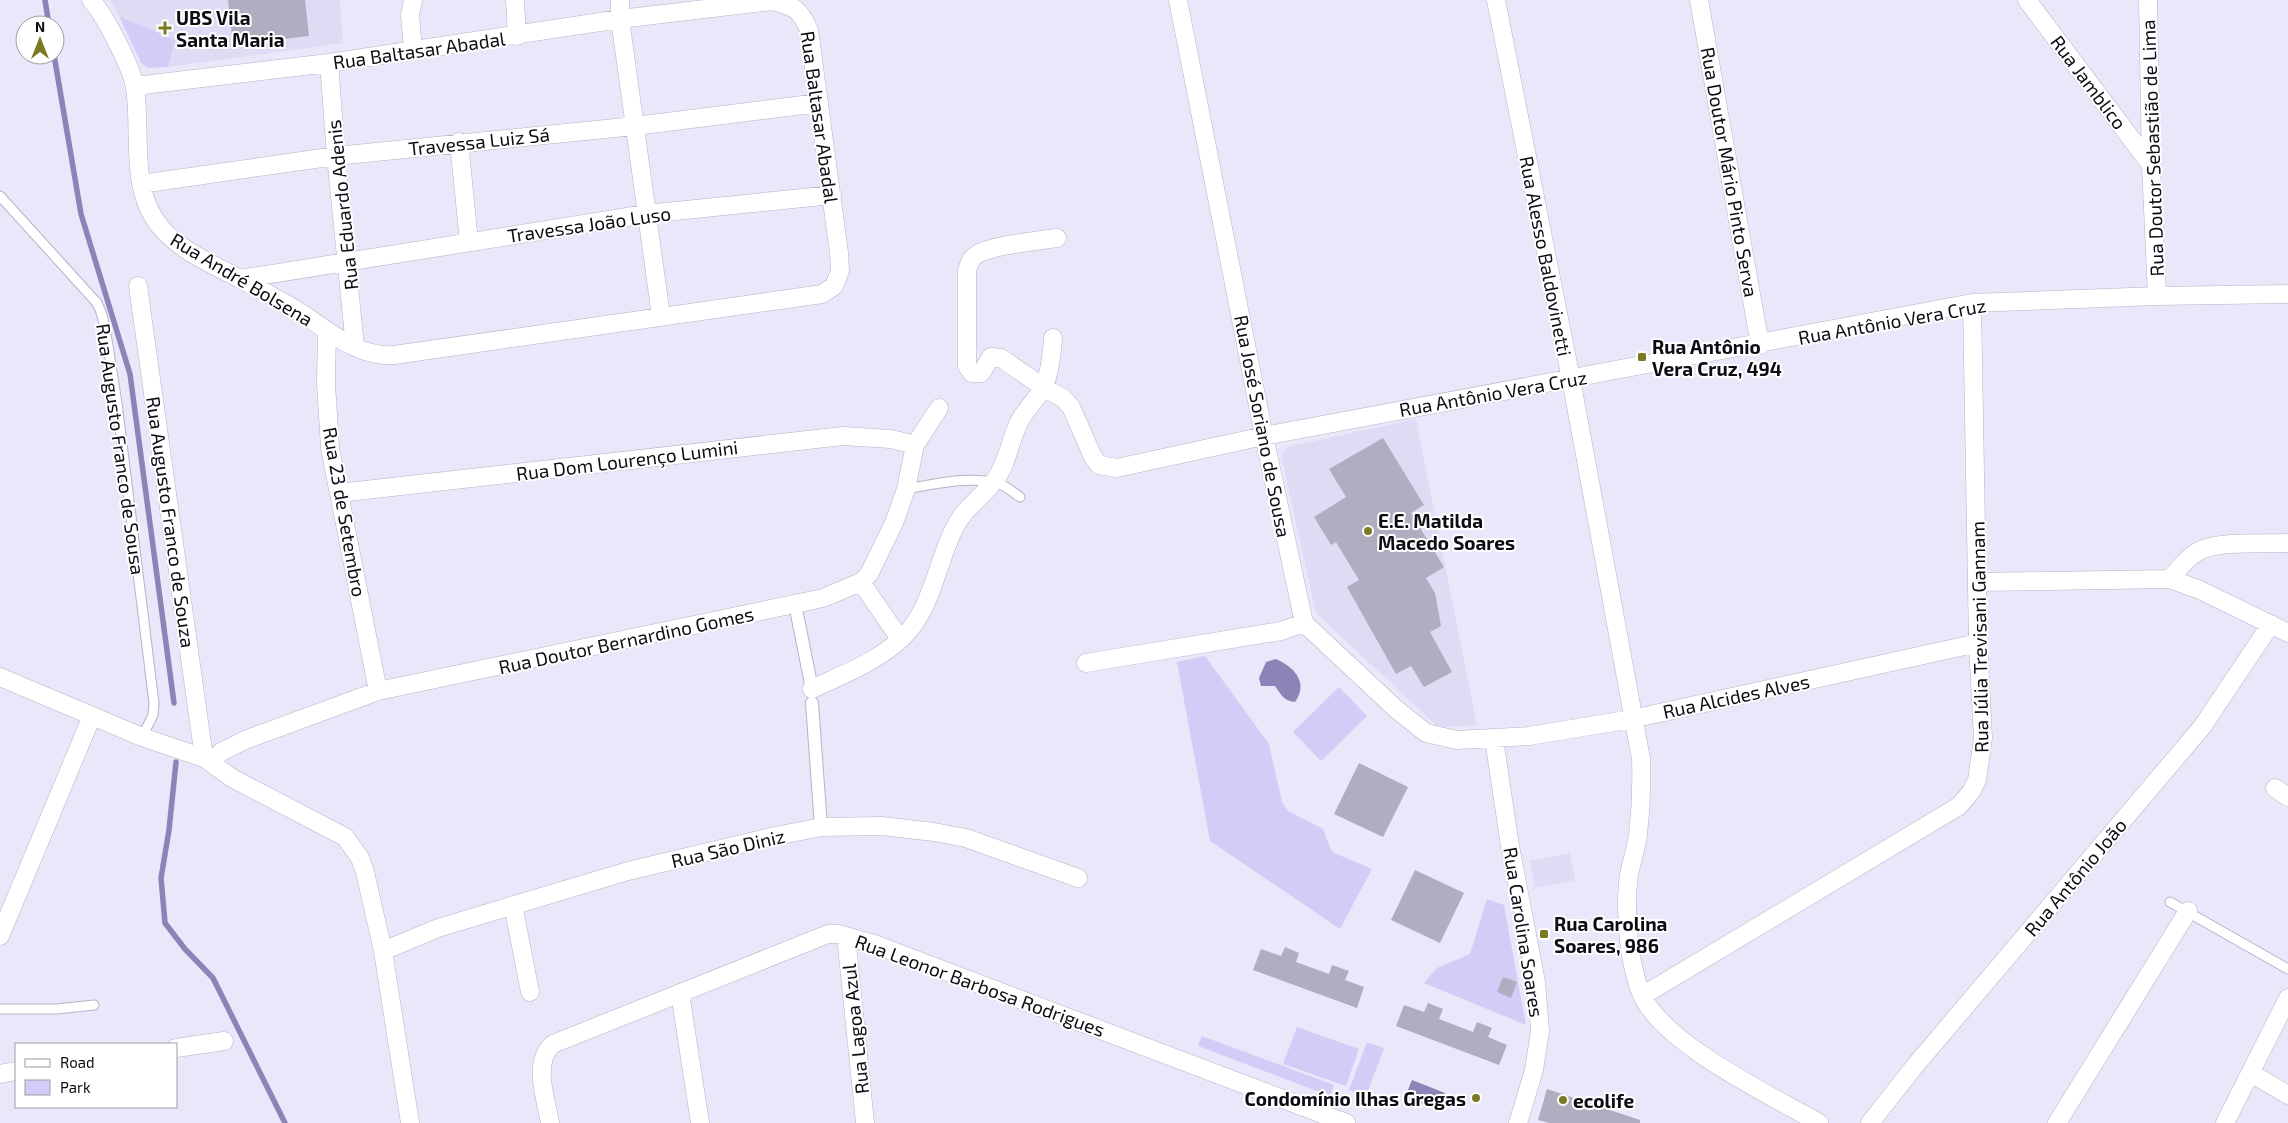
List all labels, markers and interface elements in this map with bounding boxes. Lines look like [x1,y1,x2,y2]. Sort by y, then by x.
place label: UBS Vila Santa Maria [176,6,285,51]
north arrow [15,15,65,65]
text: N [35,18,45,35]
street label: Rua Doutor Sebastião de Lima [2136,19,2168,277]
marker: UBS Vila Santa Maria [158,21,172,35]
street label: Rua Baltasar Abadal [331,26,507,73]
street label: Rua Baltasar Abadal [797,29,844,205]
street label: Rua Jamblico [2046,31,2132,133]
street label: Rua Doutor Mário Pinto Serva [1697,45,1763,299]
street label: Rua Eduardo Adenis [322,119,362,291]
street label: Travessa Luiz Sá [407,122,551,160]
street label: Rua Alesso Baldovinetti [1515,154,1577,358]
street label: Travessa João Luso [506,201,672,247]
street label: Rua André Bolsena [167,227,317,331]
street label: Rua Antônio Vera Cruz [1796,293,1988,349]
street label: Rua José Soriano de Sousa [1230,313,1296,539]
street label: Rua Augusto Franco de Sousa [92,322,150,576]
place label: Rua Antônio Vera Cruz, 494 [1652,335,1782,380]
marker: Rua Antônio Vera Cruz, 494 [1636,351,1648,363]
street label: Rua Antônio Vera Cruz [1397,365,1589,421]
street label: Rua Augusto Franco de Souza [142,395,200,649]
street label: Rua 23 de Setembro [319,425,371,599]
street label: Rua Dom Lourenço Lumini [515,435,739,486]
place label: E.E. Matilda Macedo Soares [1378,509,1515,554]
street label: Rua Júlia Trevisani Gannam [1965,521,1993,753]
marker: E.E. Matilda Macedo Soares [1362,525,1374,537]
street label: Rua Doutor Bernardino Gomes [496,602,756,678]
street label: Rua Alcides Alves [1660,669,1812,723]
street label: Rua Antônio João [2019,813,2131,941]
street label: Rua São Diniz [669,824,787,872]
street label: Rua Carolina Soares [1499,845,1549,1019]
place label: Rua Carolina Soares, 986 [1554,912,1667,957]
marker: Rua Carolina Soares, 986 [1538,928,1550,940]
street label: Rua Leonor Barbosa Rodrigues [852,929,1108,1041]
street label: Rua Lagoa Azul [837,962,873,1095]
legend [15,1043,178,1108]
text: Road [60,1053,95,1071]
text: Park [60,1078,91,1096]
place label: Condomínio Ilhas Gregas [1245,1087,1466,1110]
place label: ecolife [1573,1089,1635,1112]
marker: Condomínio Ilhas Gregas [1470,1092,1482,1104]
marker: ecolife [1557,1094,1569,1106]

